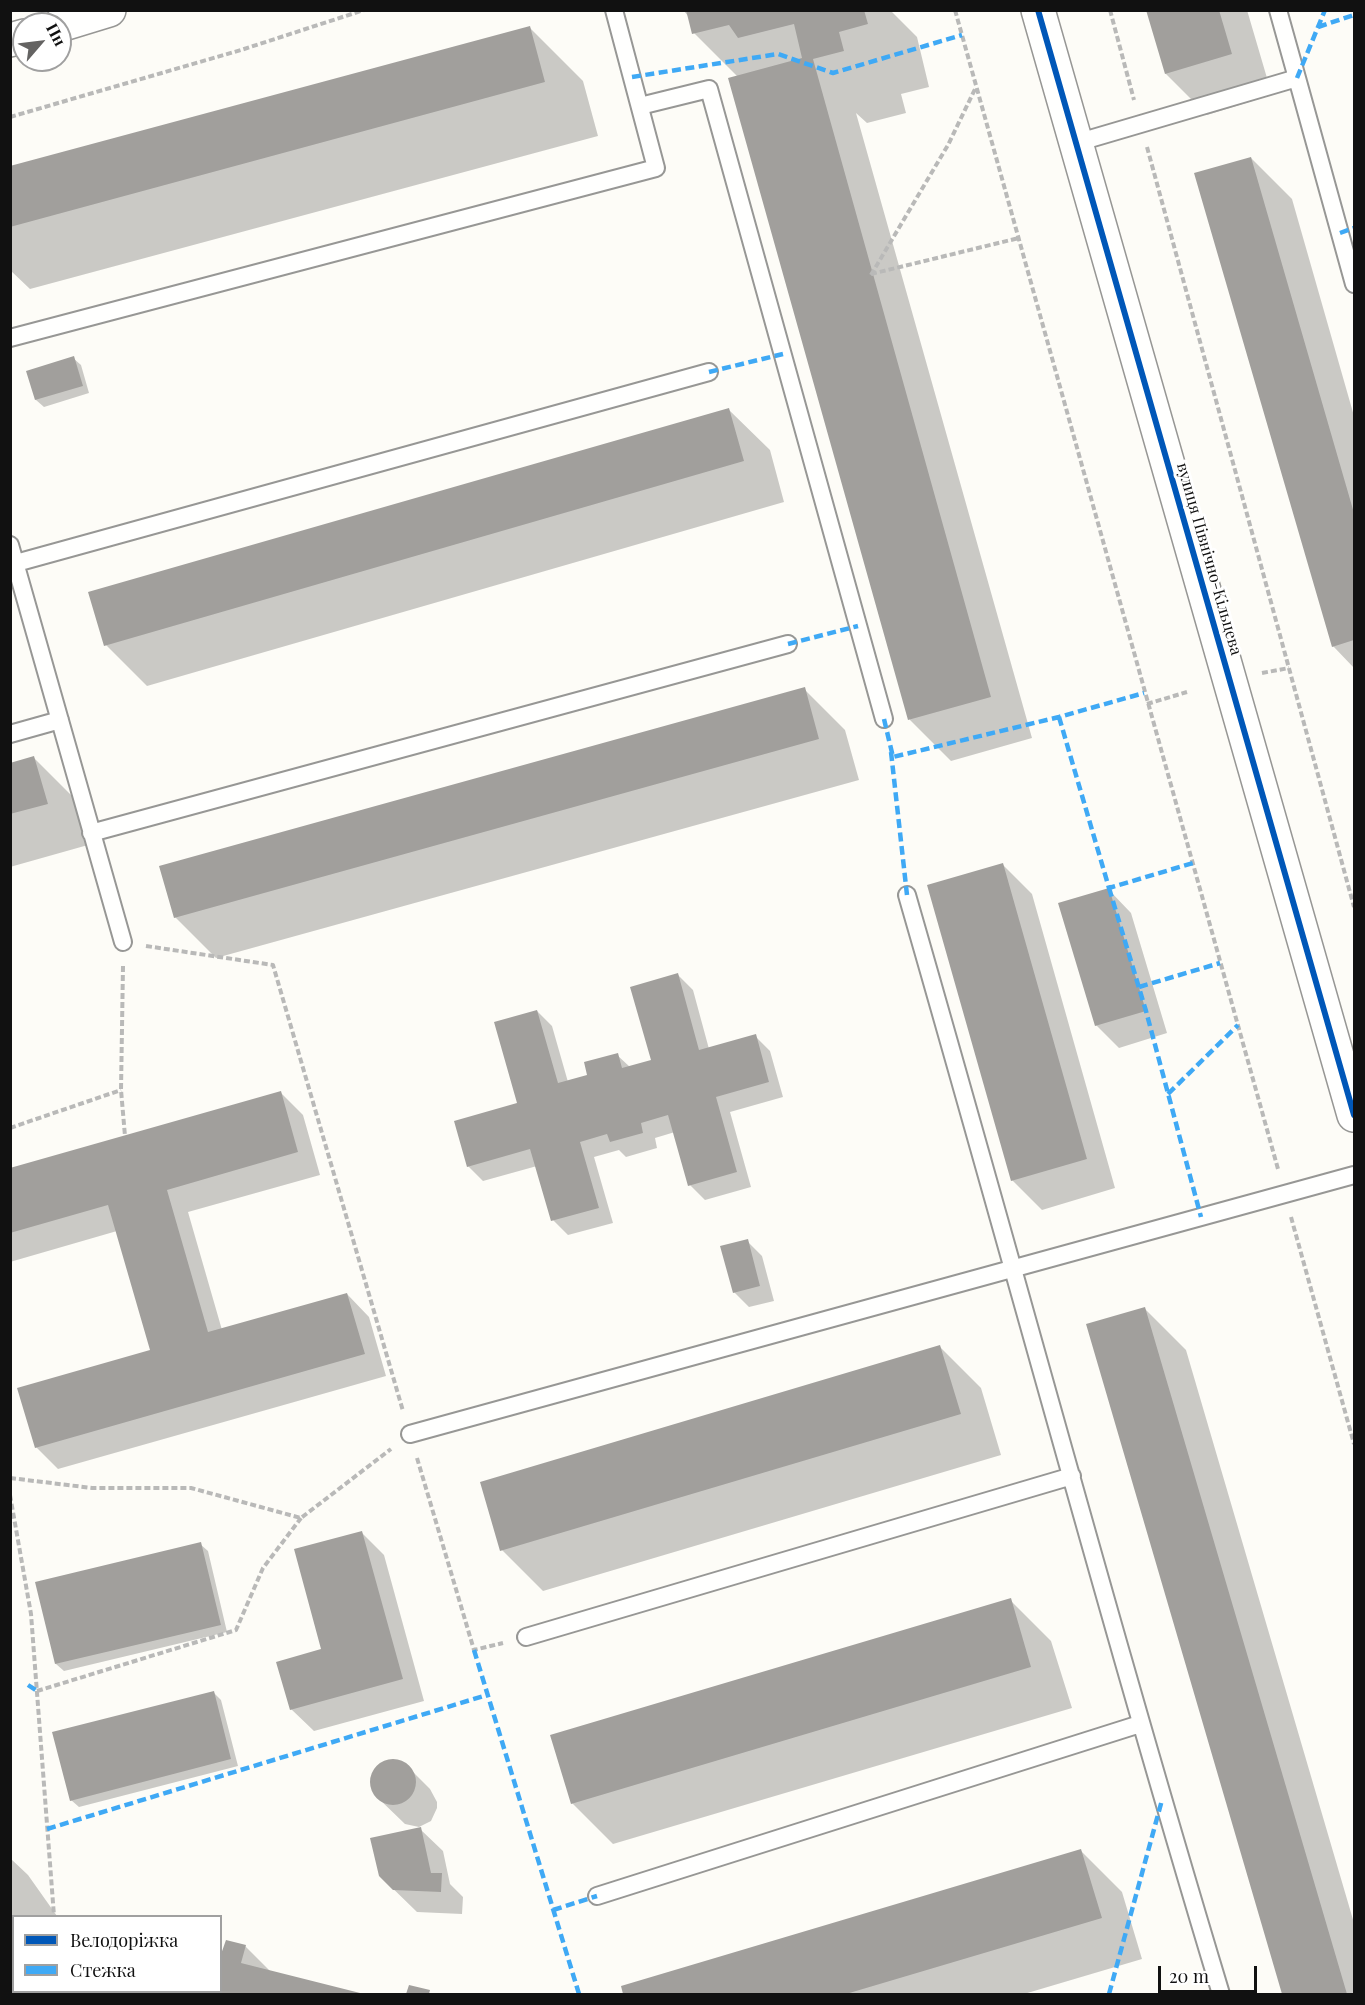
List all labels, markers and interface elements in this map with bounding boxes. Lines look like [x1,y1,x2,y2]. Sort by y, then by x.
north arrow [12,12,72,72]
text: Пн [42,19,71,49]
street label: вулиця Північно-Кільцева [1172,461,1246,657]
legend [12,1915,222,1993]
text: Велодоріжка [70,1928,178,1952]
scale bar [1161,1954,1260,1992]
text: Стежка [70,1958,136,1982]
text: 20 m [1169,1964,1209,1988]

